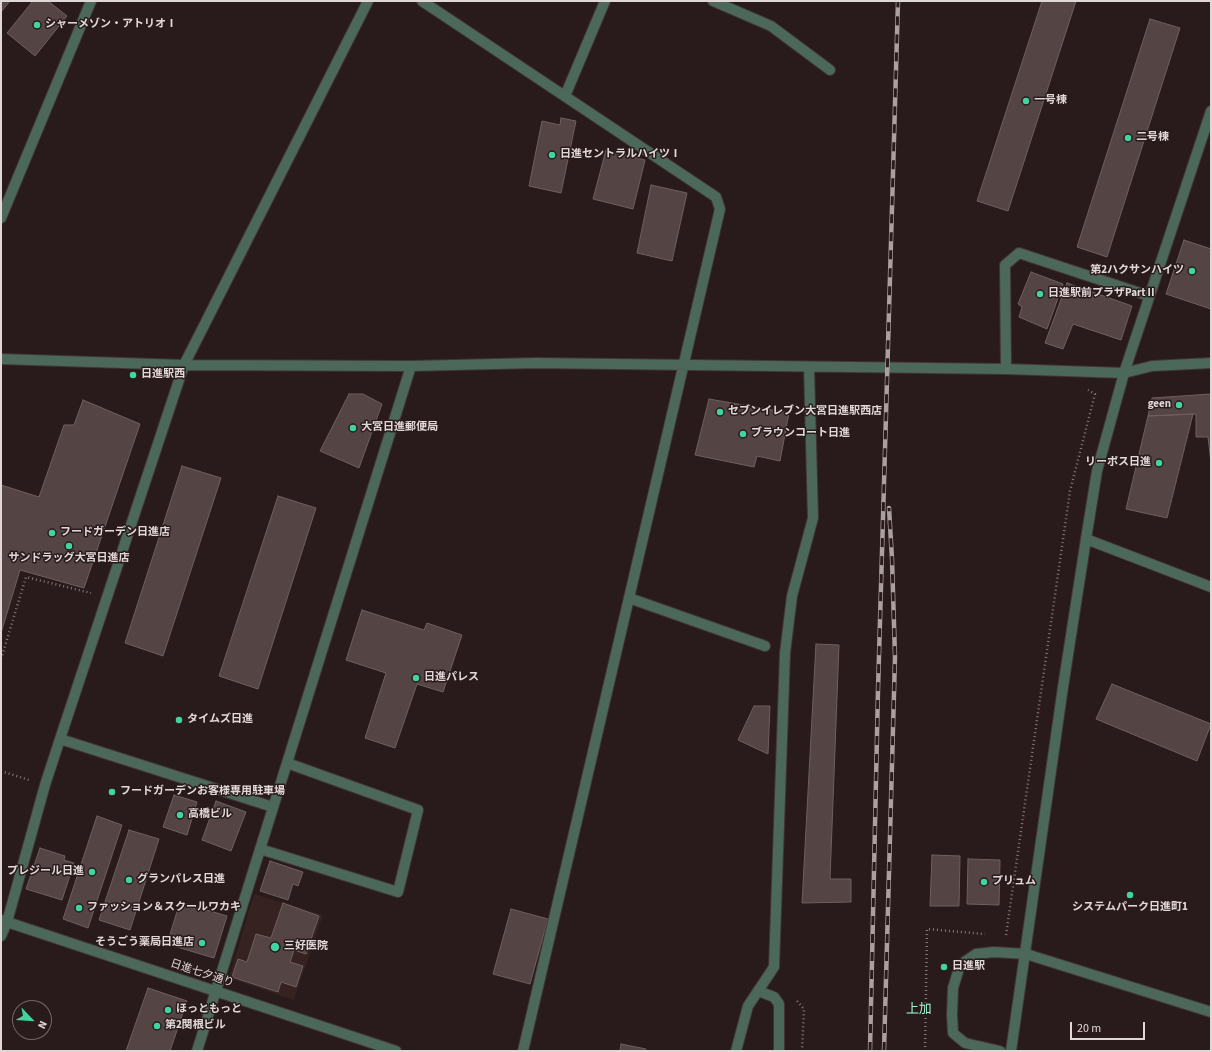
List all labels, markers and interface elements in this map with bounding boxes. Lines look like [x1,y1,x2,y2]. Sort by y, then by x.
place label: シャーメゾン・アトリオⅠ [45,18,177,32]
marker: シャーメゾン・アトリオⅠ [32,20,42,30]
place label: 一号棟 [1034,94,1067,108]
marker: 一号棟 [1021,96,1031,106]
place label: 二号棟 [1136,131,1169,145]
marker: 二号棟 [1123,133,1133,143]
place label: 日進セントラルハイツⅠ [560,148,681,162]
marker: 日進セントラルハイツⅠ [547,150,557,160]
place label: 第2ハクサンハイツ [1090,264,1184,278]
marker: 第2ハクサンハイツ [1187,266,1197,276]
place label: 日進駅前プラザPartⅡ [1048,287,1157,301]
marker: 日進駅前プラザPartⅡ [1035,289,1045,299]
place label: 日進駅西 [141,368,185,382]
marker: 日進駅西 [128,370,138,380]
place label: geen [1148,398,1171,412]
marker: geen [1174,400,1184,410]
place label: セブンイレブン大宮日進駅西店 [728,405,882,419]
marker: セブンイレブン大宮日進駅西店 [715,407,725,417]
place label: 大宮日進郵便局 [361,421,438,435]
marker: 大宮日進郵便局 [348,423,358,433]
place label: ブラウンコート日進 [751,427,850,441]
marker: ブラウンコート日進 [738,429,748,439]
place label: リーポス日進 [1085,456,1151,470]
marker: リーポス日進 [1154,458,1164,468]
place label: フードガーデン日進店 [60,526,170,540]
marker: フードガーデン日進店 [47,528,57,538]
marker: サンドラッグ大宮日進店 [64,541,74,551]
place label: サンドラッグ大宮日進店 [9,552,129,566]
place label: 日進パレス [424,671,479,685]
marker: 日進パレス [411,673,421,683]
place label: タイムズ日進 [187,713,253,727]
marker: タイムズ日進 [174,715,184,725]
place label: フードガーデンお客様専用駐車場 [120,785,285,799]
marker: フードガーデンお客様専用駐車場 [107,787,117,797]
place label: 高橋ビル [188,808,232,822]
marker: 高橋ビル [175,810,185,820]
place label: プレジール日進 [7,865,84,879]
marker: プレジール日進 [87,867,97,877]
place label: グランパレス日進 [137,873,225,887]
marker: グランパレス日進 [124,875,134,885]
place label: プリュム [992,875,1036,889]
marker: プリュム [979,877,989,887]
marker: システムパーク日進町1 [1125,890,1135,900]
place label: ファッション＆スクールワカキ [87,901,241,915]
place label: システムパーク日進町1 [1072,901,1188,915]
marker: ファッション＆スクールワカキ [74,903,84,913]
place label: そうごう薬局日進店 [95,936,194,950]
marker: そうごう薬局日進店 [197,938,207,948]
place label: 三好医院 [284,940,328,954]
marker: 三好医院 [269,941,281,953]
street label: 日進七夕通り [169,958,235,990]
place label: 日進駅 [952,960,985,974]
marker: 日進駅 [939,962,949,972]
north arrow [12,1000,52,1040]
district label: 上加 [906,1002,932,1018]
place label: ほっともっと [176,1003,242,1017]
marker: ほっともっと [163,1005,173,1015]
scale bar [1072,1014,1147,1040]
text: N [34,1018,51,1031]
place label: 第2関根ビル [165,1019,226,1033]
text: 20 m [1077,1020,1101,1037]
marker: 第2関根ビル [152,1021,162,1031]

